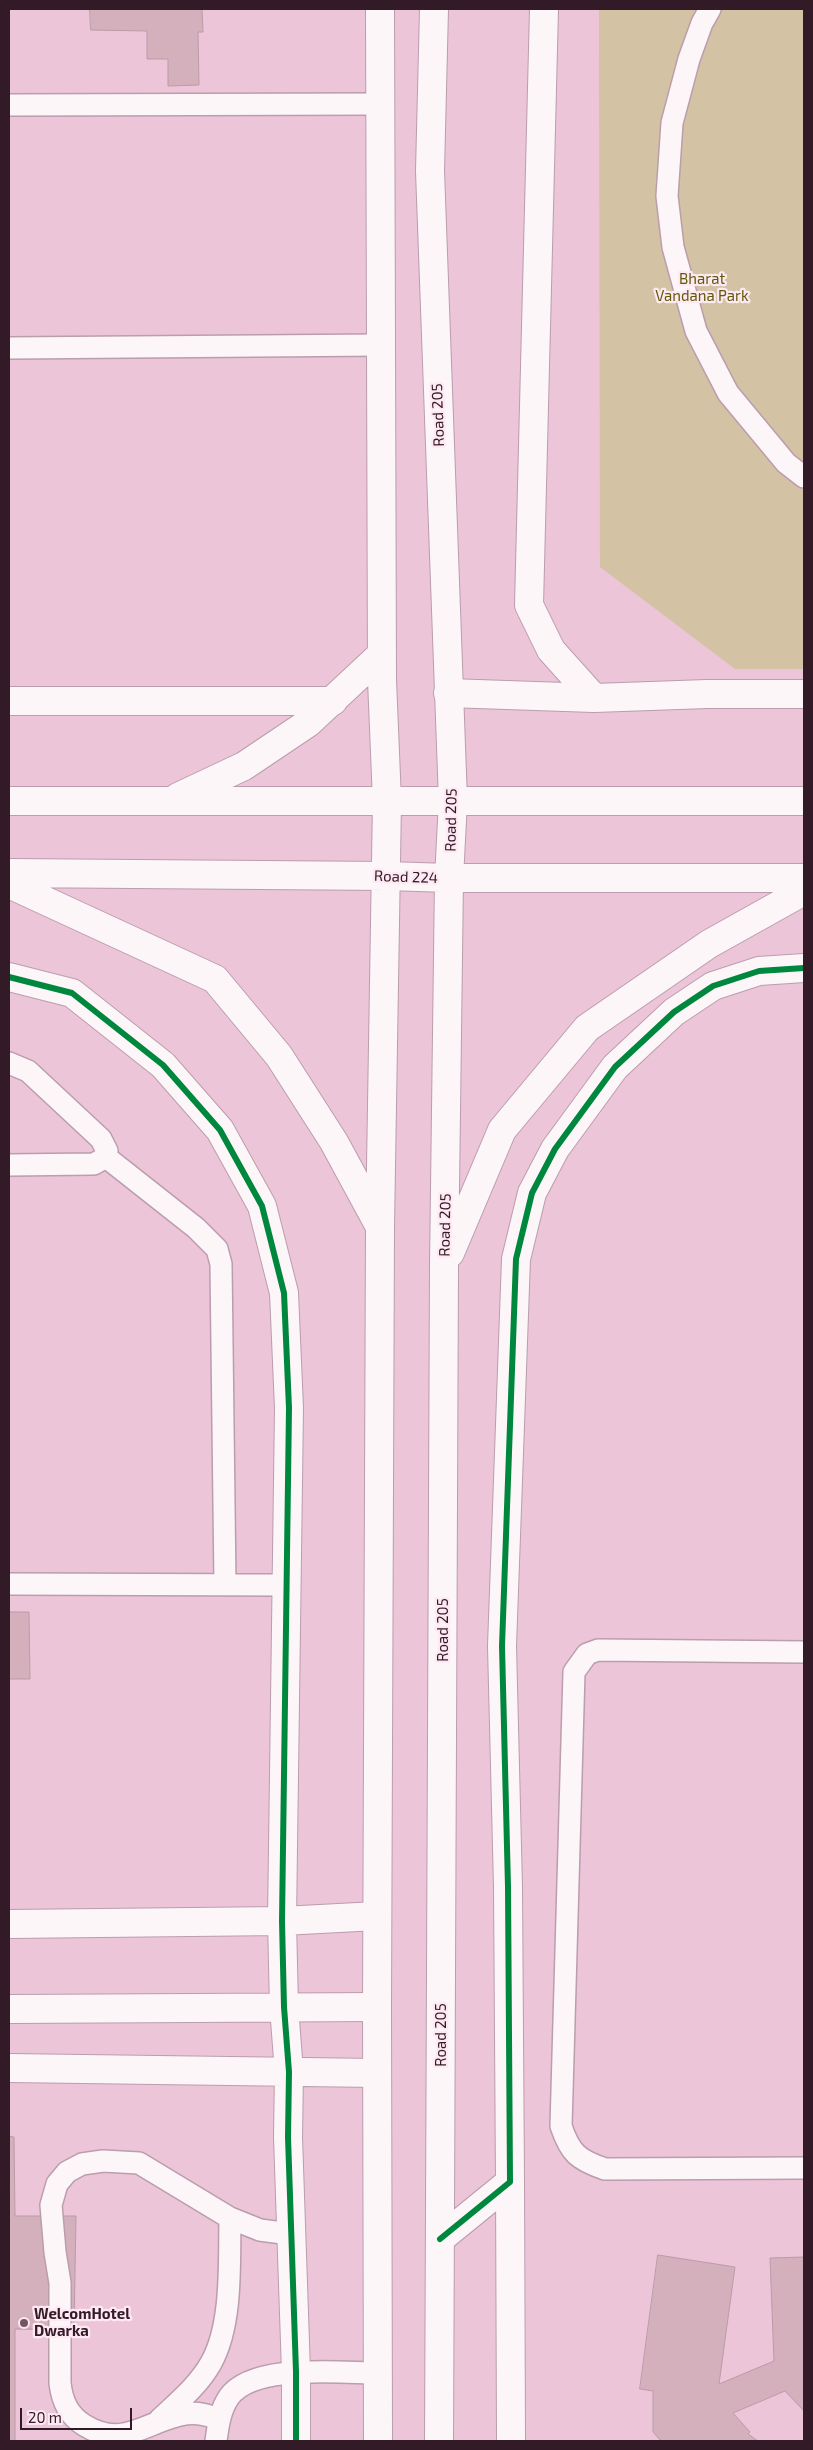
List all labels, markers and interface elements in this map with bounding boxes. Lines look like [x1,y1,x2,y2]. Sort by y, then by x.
park label: Bharat Vandana Park [655,270,749,305]
street label: Road 205 [428,383,448,447]
street label: Road 205 [441,788,461,852]
street label: Road 224 [374,867,438,887]
street label: Road 205 [435,1193,455,1257]
street label: Road 205 [434,1598,452,1662]
street label: Road 205 [432,2003,450,2067]
place label: WelcomHotel Dwarka [34,2305,130,2340]
marker: WelcomHotel Dwarka [18,2317,30,2329]
scale bar [22,2398,135,2430]
text: 20 m [28,2408,62,2426]

